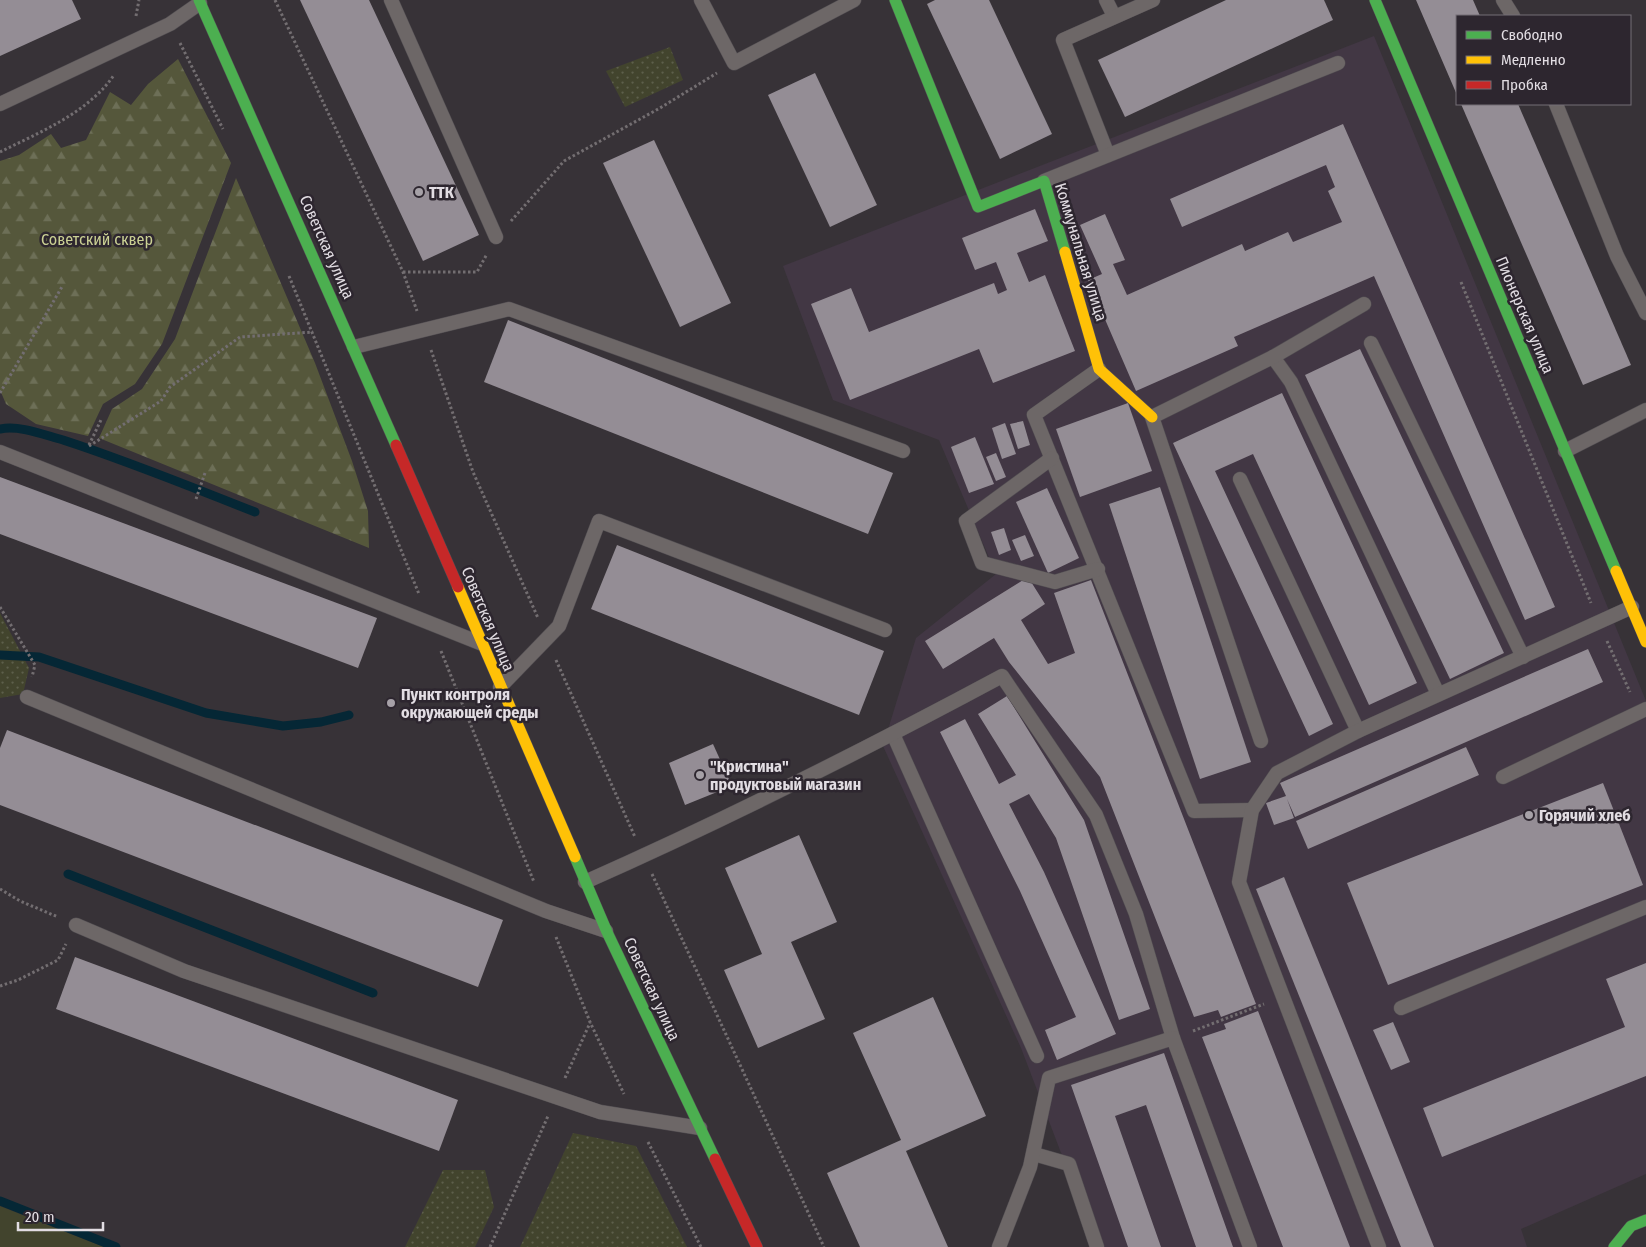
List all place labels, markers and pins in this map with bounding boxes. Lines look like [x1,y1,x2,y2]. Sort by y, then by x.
place label: ТТК [429,183,455,202]
marker: ТТК [413,186,425,198]
place label: Пункт контроля окружающей среды [401,685,538,722]
marker: Пункт контроля окружающей среды [385,697,397,709]
place label: "Кристина" продуктовый магазин [710,757,861,794]
marker: "Кристина" продуктовый магазин [694,769,706,781]
place label: Горячий хлеб [1539,806,1631,825]
marker: Горячий хлеб [1523,809,1535,821]

